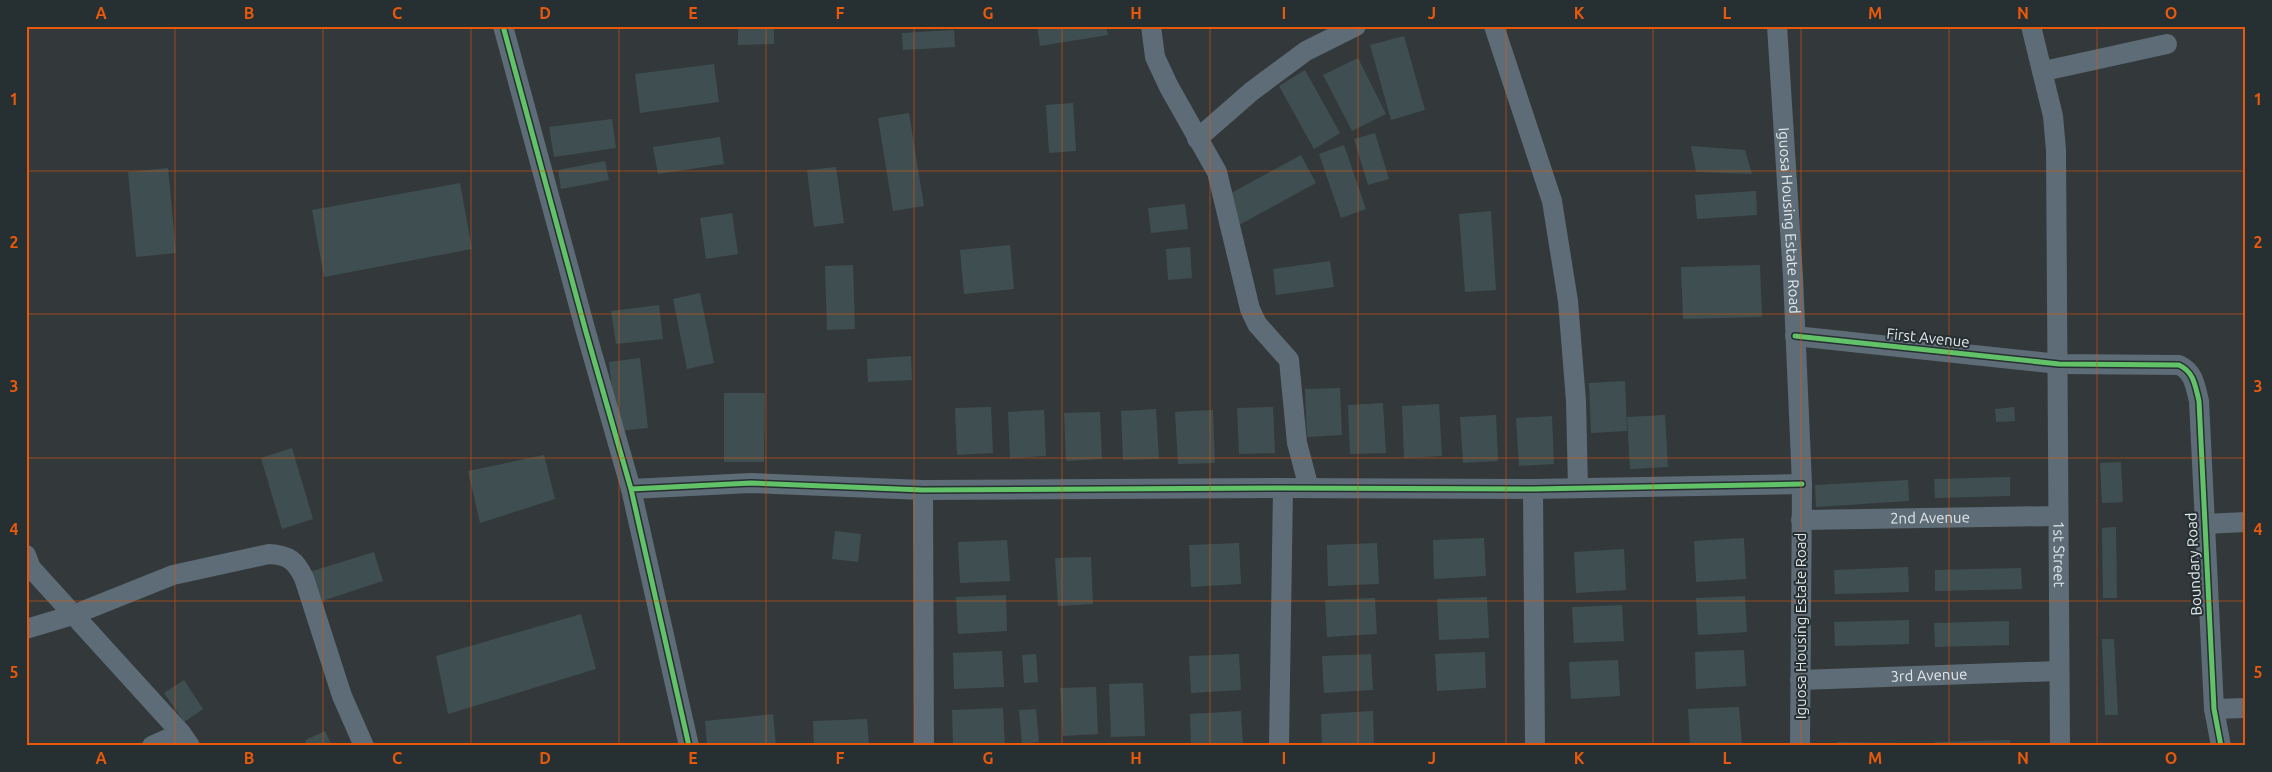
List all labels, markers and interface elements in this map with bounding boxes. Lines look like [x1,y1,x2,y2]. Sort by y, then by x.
text: A [95,4,107,22]
text: B [244,4,254,22]
text: C [392,4,402,22]
text: D [539,4,551,22]
text: E [688,4,698,22]
text: F [836,4,845,22]
text: G [982,4,994,22]
text: H [1130,4,1142,22]
text: I [1282,4,1286,22]
text: J [1428,4,1436,22]
text: K [1574,4,1585,22]
text: L [1723,4,1732,22]
text: M [1868,4,1882,22]
text: N [2017,4,2029,22]
text: O [2165,4,2177,22]
text: 1 [9,90,19,108]
text: 1 [2253,90,2263,108]
street label: Iguosa Housing Estate Road [1775,127,1804,314]
text: 2 [9,233,19,251]
text: 2 [2253,233,2263,251]
street label: First Avenue [1886,325,1971,350]
text: 3 [9,377,19,395]
text: 3 [2253,377,2263,395]
street label: 2nd Avenue [1890,508,1970,527]
street label: Boundary Road [2182,512,2205,616]
text: 4 [9,520,19,538]
text: 4 [2253,520,2263,538]
street label: 1st Street [2050,521,2068,587]
street label: Iguosa Housing Estate Road [1792,533,1809,719]
text: 5 [9,663,19,681]
text: 5 [2253,663,2263,681]
street label: 3rd Avenue [1890,665,1968,685]
text: A [95,749,107,767]
text: B [244,749,254,767]
text: C [392,749,402,767]
text: D [539,749,551,767]
text: E [688,749,698,767]
text: F [836,749,845,767]
text: G [982,749,994,767]
text: H [1130,749,1142,767]
text: I [1282,749,1286,767]
text: J [1428,749,1436,767]
text: K [1574,749,1585,767]
text: L [1723,749,1732,767]
text: M [1868,749,1882,767]
text: N [2017,749,2029,767]
text: O [2165,749,2177,767]

